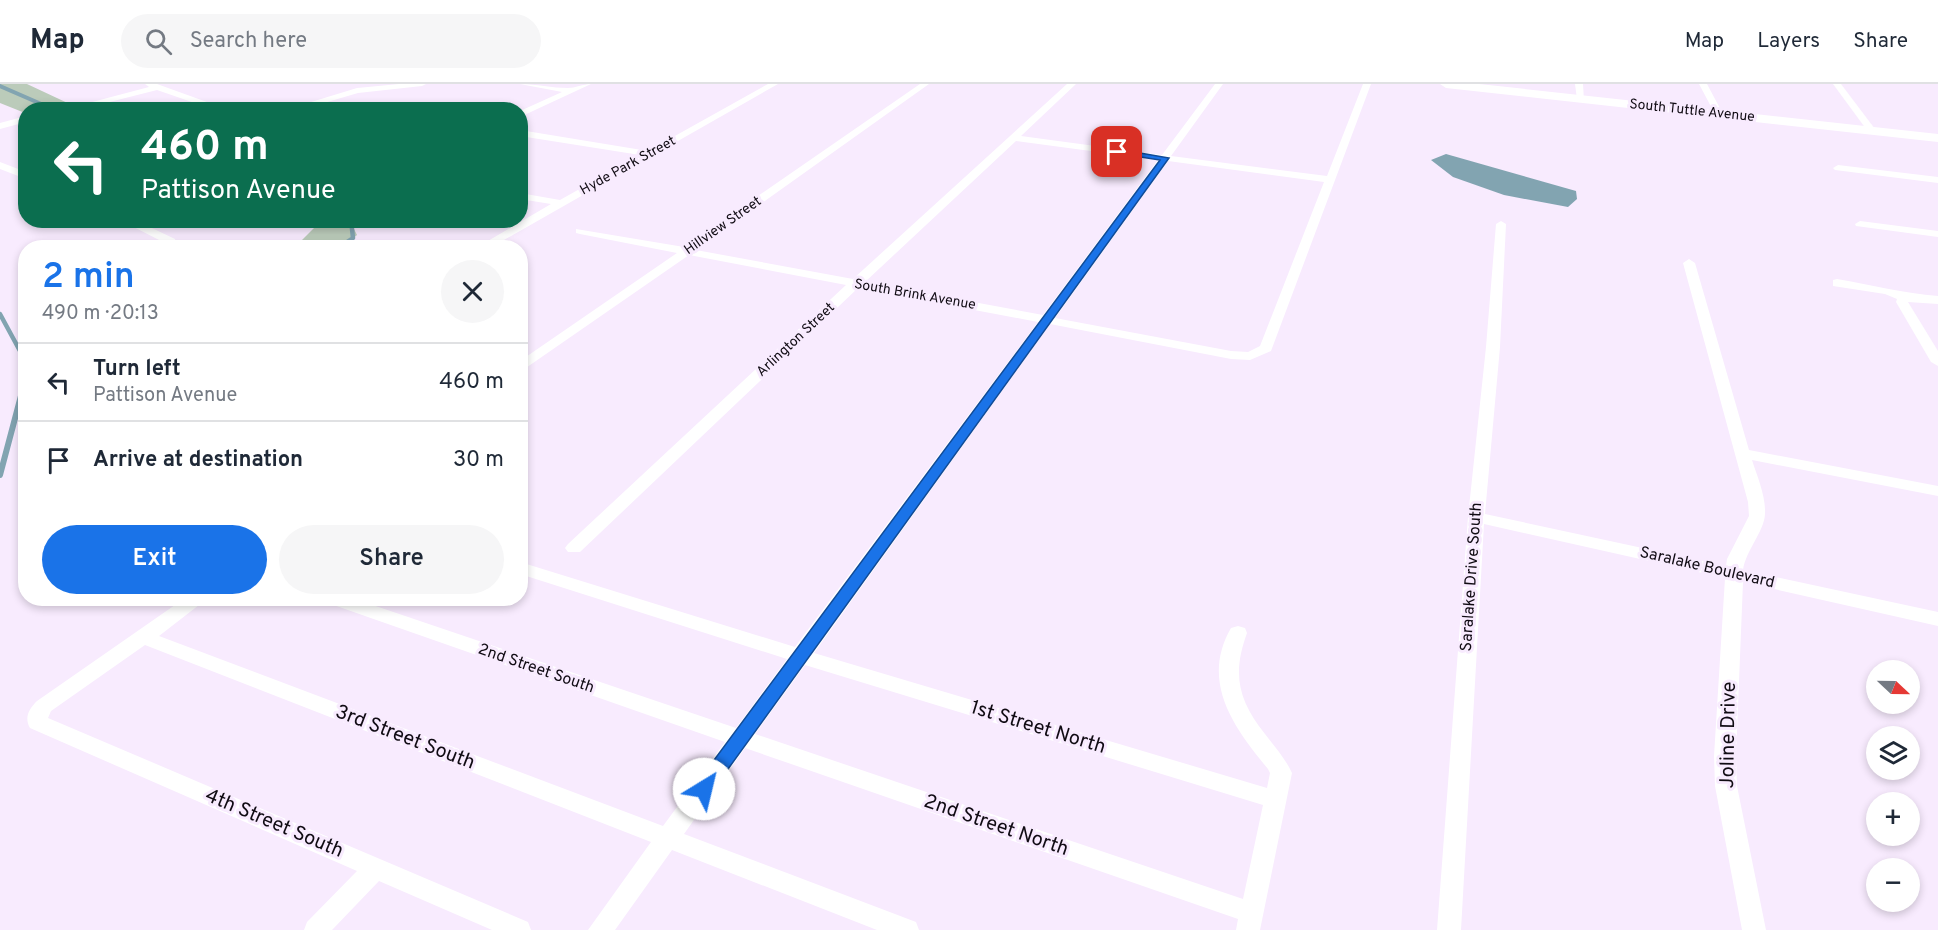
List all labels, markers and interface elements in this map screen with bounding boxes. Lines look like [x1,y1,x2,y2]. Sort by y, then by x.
search box [121,14,541,68]
text: Map [30,23,85,59]
icon: search [142,25,175,58]
text: Search here [190,28,307,55]
text: Map [1685,28,1724,55]
text: Layers [1757,28,1820,55]
text: Share [1853,28,1908,55]
street label: South Tuttle Avenue [1629,96,1755,126]
text: 460 m [141,122,269,175]
icon: left [42,126,120,204]
pin [1091,126,1142,177]
street label: Hyde Park Street [577,133,679,199]
icon: arrive [1100,135,1133,168]
text: Pattison Avenue [141,174,336,208]
street label: Hillview Street [681,193,765,259]
text: 2 min [42,255,135,301]
button: close [441,260,504,323]
street label: South Brink Avenue [853,276,977,314]
street label: Arlington Street [753,299,839,381]
text: 490 m · 20:13 [42,301,159,327]
text: Turn left [93,356,181,383]
icon: left [42,366,75,399]
text: 460 m [439,369,504,396]
text: Pattison Avenue [93,383,237,409]
icon: arrive [42,444,75,477]
text: Arrive at destination [93,447,303,474]
text: 30 m [453,447,504,474]
street label: Saralake Drive South [1457,502,1487,652]
button: Exit [42,525,267,594]
button: Share [279,525,504,594]
street label: Saralake Boulevard [1638,543,1776,593]
street label: 2nd Street South [475,640,597,698]
north arrow [1866,660,1920,714]
map controls [1866,660,1920,912]
street label: Joline Drive [1715,681,1743,789]
street label: 1st Street North [967,695,1109,761]
street label: 3rd Street South [331,699,479,777]
button: layers [1866,726,1920,780]
position arrow [672,757,736,821]
street label: 4th Street South [201,783,347,865]
street label: 2nd Street North [920,789,1072,863]
button: + [1866,792,1920,846]
button: − [1866,858,1920,912]

